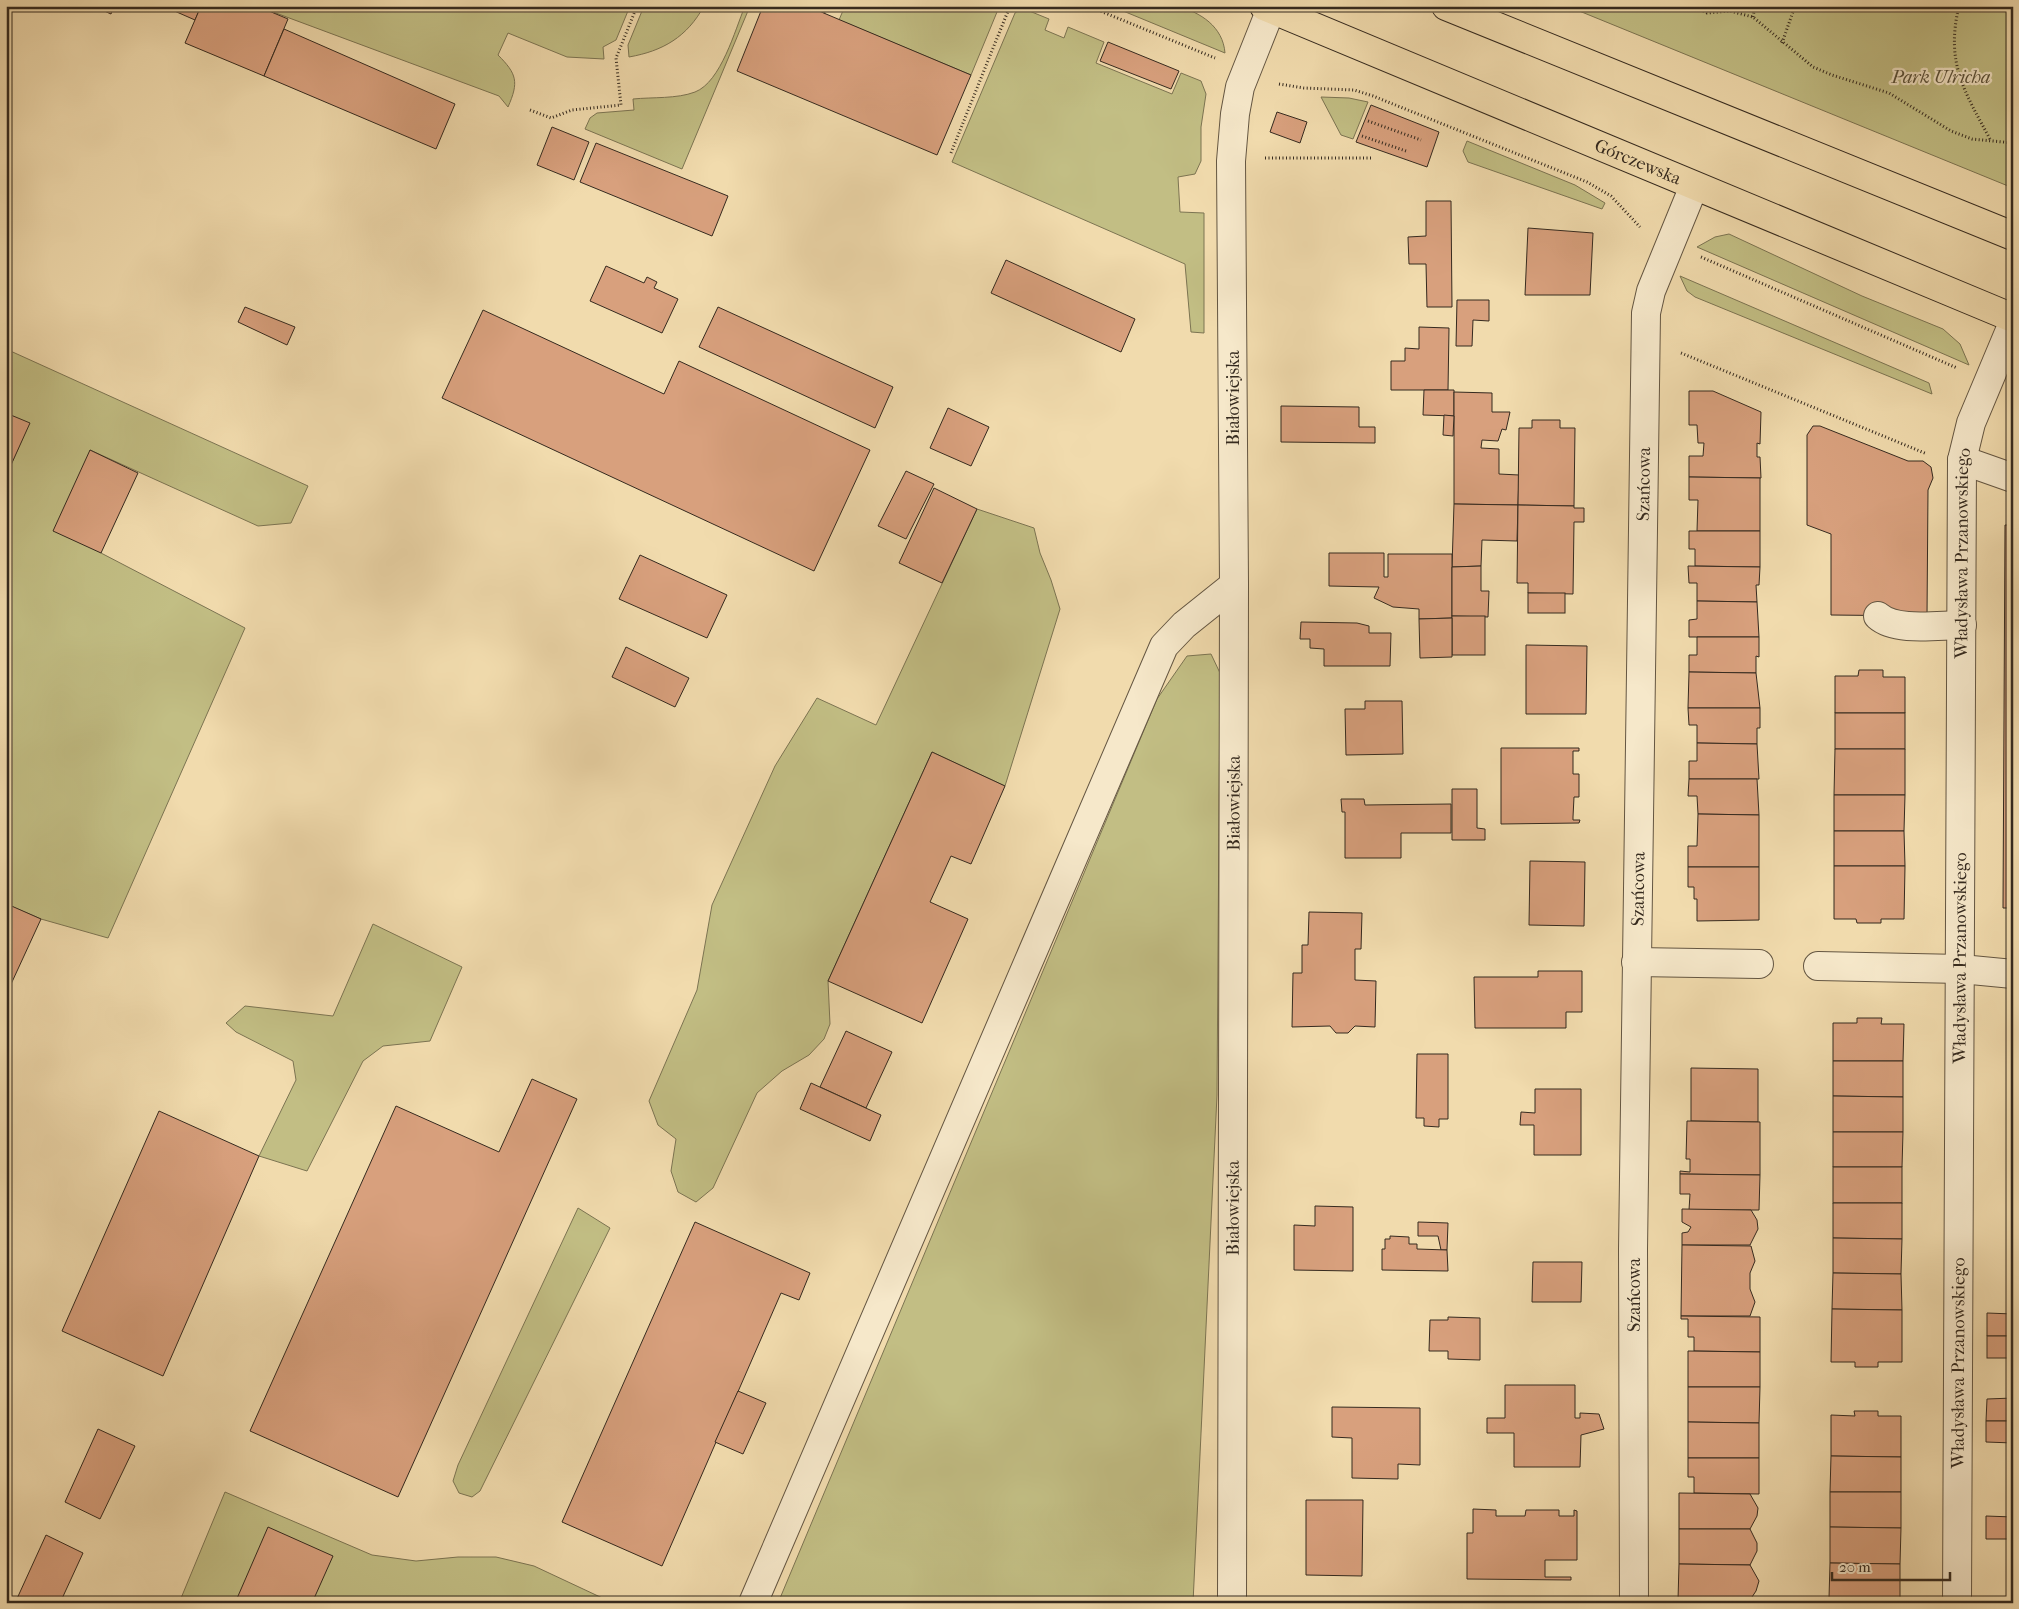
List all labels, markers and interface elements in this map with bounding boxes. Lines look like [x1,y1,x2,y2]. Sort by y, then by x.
park label: Park Ulricha [1890,67,1991,88]
street label: Górczewska [1592,134,1685,189]
street label: Białowiejska [1223,350,1244,446]
street label: Władysława Przanowskiego [1951,445,1975,660]
street label: Szańcowa [1633,446,1655,521]
street label: Białowiejska [1223,755,1244,851]
street label: Szańcowa [1627,851,1649,926]
street label: Władysława Przanowskiego [1949,852,1971,1065]
street label: Białowiejska [1222,1160,1243,1256]
street label: Szańcowa [1624,1257,1645,1332]
street label: Władysława Przanowskiego [1947,1257,1969,1470]
scale bar [1832,1549,1949,1581]
text: 20 m [1839,1558,1871,1576]

